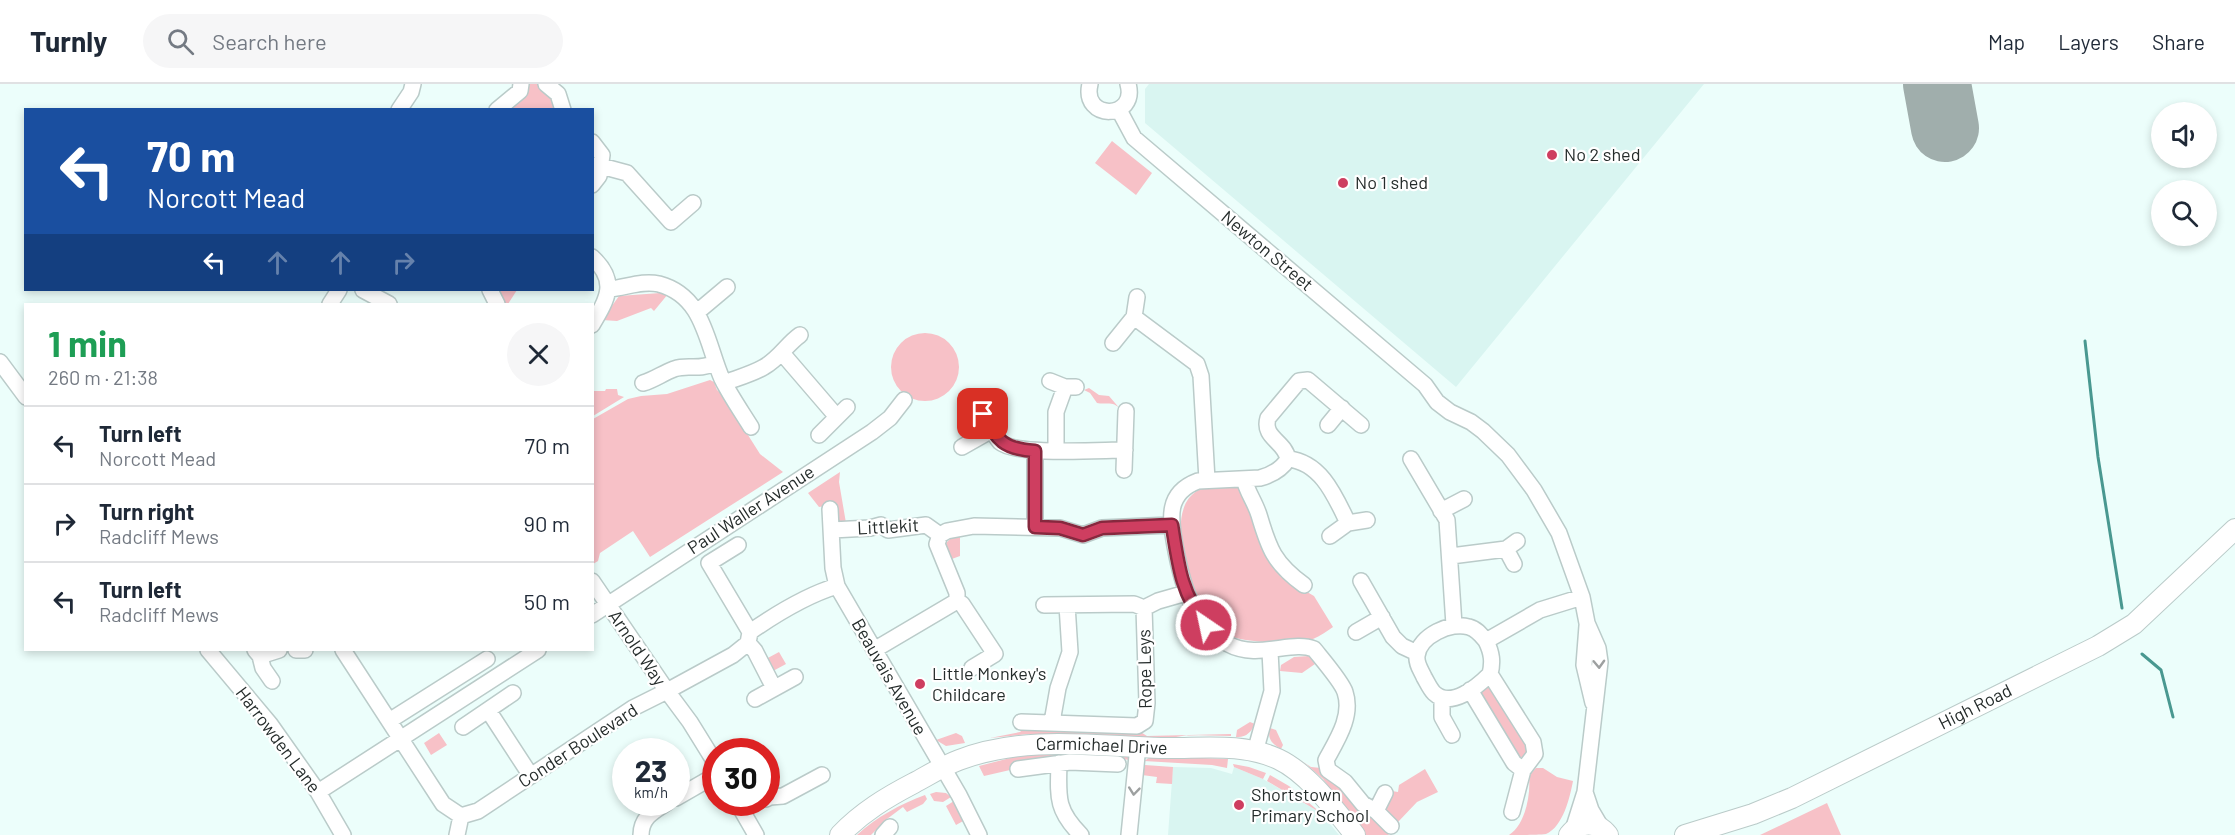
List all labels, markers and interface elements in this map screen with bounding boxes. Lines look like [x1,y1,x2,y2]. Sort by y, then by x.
search box [143,14,563,68]
text: Turnly [30,24,107,58]
icon: search [164,25,197,58]
text: Search here [212,28,327,54]
text: Map [1988,29,2025,54]
text: Layers [2058,29,2119,54]
text: Share [2152,29,2205,54]
map controls [2151,102,2217,246]
button: sound [2151,102,2217,168]
text: 70 m [147,130,235,180]
icon: left [48,132,126,210]
place label: No 2 shed [1564,143,1640,165]
marker: No 2 shed [1545,148,1559,162]
place label: No 1 shed [1355,171,1428,193]
marker: No 1 shed [1336,176,1350,190]
button: search [2151,180,2217,246]
text: Norcott Mead [147,181,305,213]
street label: Newton Street [1217,205,1318,295]
icon: left [198,246,231,279]
icon: ahead [261,246,294,279]
icon: ahead [324,246,357,279]
icon: right [387,246,420,279]
text: 1 min [48,321,127,364]
button: close [507,323,570,386]
text: 260 m · 21:38 [48,365,158,389]
pin [957,388,1008,439]
icon: arrive [966,397,999,430]
text: Turn left [99,420,182,446]
icon: left [48,429,81,462]
text: 70 m [525,432,570,458]
text: Norcott Mead [99,446,216,470]
street label: Paul Waller Avenue [683,460,818,558]
text: Turn right [99,498,194,524]
icon: right [48,507,81,540]
text: 90 m [524,510,570,536]
street label: Littlekit [857,513,919,539]
text: Radcliff Mews [99,524,219,548]
text: Turn left [99,576,182,602]
icon: left [48,585,81,618]
text: 50 m [524,588,570,614]
position arrow [1174,593,1238,657]
text: Radcliff Mews [99,602,219,626]
street label: Arnold Way [604,605,671,690]
street label: Beauvais Avenue [848,614,932,739]
street label: Rope Leys [1132,629,1156,709]
one-way arrow [1592,659,1605,668]
place label: Little Monkey's Childcare [932,662,1047,705]
marker: Little Monkey's Childcare [913,677,927,691]
street label: High Road [1935,679,2015,734]
street label: Harrowden Lane [232,682,326,797]
street label: Conder Boulevard [514,698,641,792]
street label: Carmichael Drive [1035,732,1168,758]
speed limit sign: 30 [702,738,780,816]
text: 23 [635,752,667,788]
text: km/h [634,783,668,801]
place label: Shortstown Primary School [1251,783,1369,826]
one-way arrow [1128,786,1141,795]
marker: Shortstown Primary School [1232,798,1246,812]

